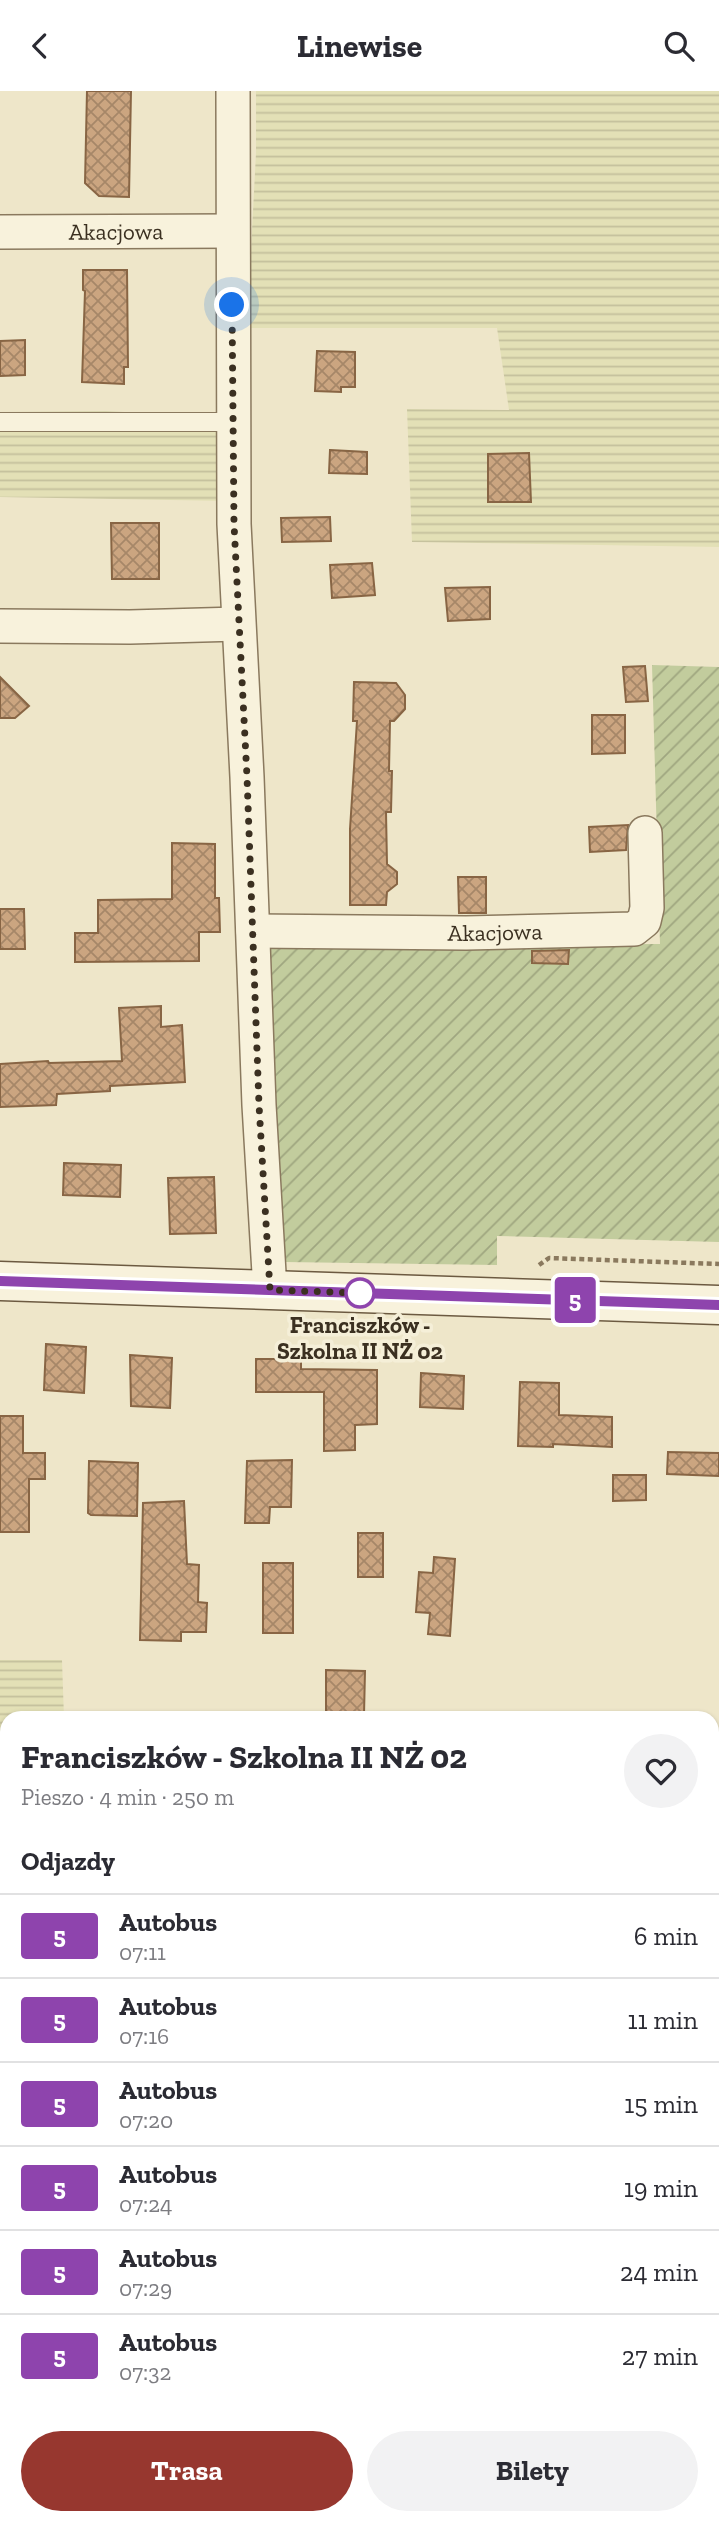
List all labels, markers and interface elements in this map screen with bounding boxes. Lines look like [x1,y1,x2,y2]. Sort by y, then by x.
icon: back [21,27,59,65]
text: Linewise [297,27,422,65]
icon: search [660,27,698,65]
street label: Akacjowa [69,217,163,246]
your location [214,287,249,322]
street label: Akacjowa [447,917,543,947]
line badge: 5 [552,1277,598,1323]
marker: Franciszków - Szkolna II NŻ 02 [345,1278,375,1308]
text: 5 [569,1285,581,1314]
place label: Franciszków - Szkolna II NŻ 02 [277,1311,443,1365]
button: heart [624,1734,698,1808]
text: Franciszków - Szkolna II NŻ 02 [21,1737,467,1776]
text: Pieszo · 4 min · 250 m [21,1783,234,1811]
text: Odjazdy [21,1845,115,1877]
text: Autobus [119,1906,217,1938]
text: 6 min [634,1920,698,1952]
text: 5 [53,1921,66,1950]
text: 07:11 [119,1938,166,1966]
text: Autobus [119,1990,217,2022]
text: 11 min [627,2004,698,2036]
text: 5 [53,2005,66,2034]
text: 07:16 [119,2022,169,2050]
text: Autobus [119,2074,217,2106]
text: 15 min [624,2088,698,2120]
text: 5 [53,2089,66,2118]
text: 07:20 [119,2106,173,2134]
text: Autobus [119,2158,217,2190]
text: 19 min [624,2172,698,2204]
text: 5 [53,2173,66,2202]
text: 07:24 [119,2190,172,2218]
text: Autobus [119,2242,217,2274]
text: 24 min [620,2256,698,2288]
text: 5 [53,2257,66,2286]
text: 07:29 [119,2274,172,2302]
text: Autobus [119,2326,217,2358]
text: 27 min [622,2340,698,2372]
text: 5 [53,2341,66,2370]
text: 07:32 [119,2358,171,2386]
button: Trasa [21,2431,353,2511]
button: Bilety [367,2431,698,2511]

